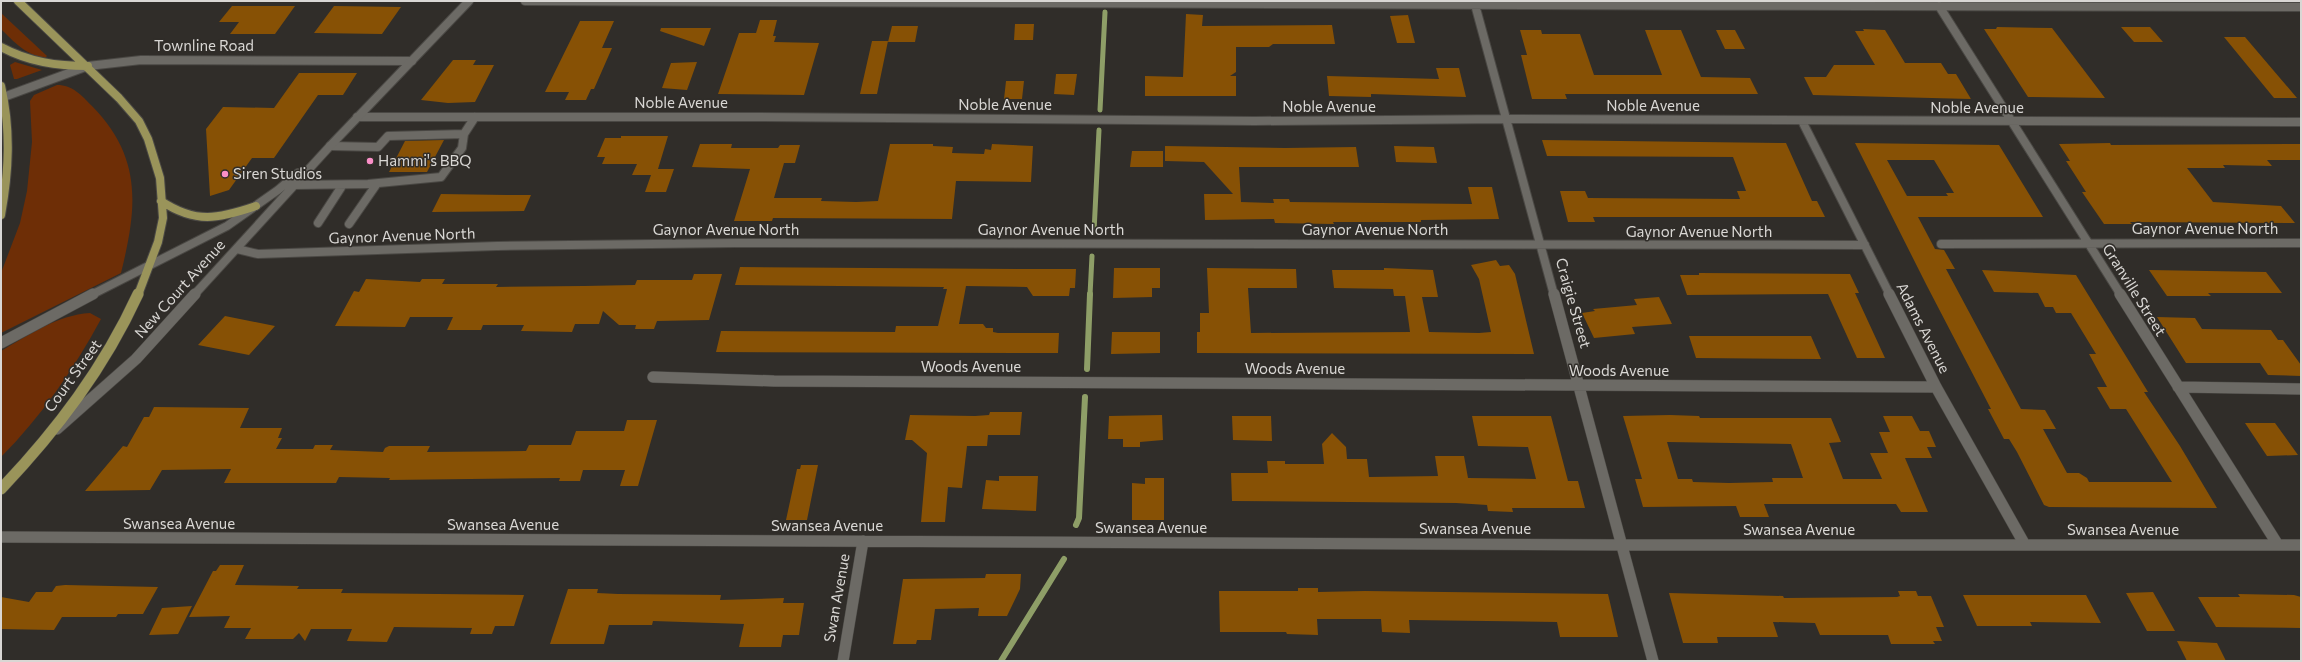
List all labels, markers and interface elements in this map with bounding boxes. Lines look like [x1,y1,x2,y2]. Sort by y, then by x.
street label: Townline Road [154,36,254,54]
street label: Noble Avenue [634,93,728,111]
street label: Noble Avenue [958,95,1052,113]
street label: Noble Avenue [1606,96,1700,114]
street label: Noble Avenue [1282,97,1376,115]
street label: Noble Avenue [1930,98,2024,116]
place label: Hammi's BBQ [378,151,471,169]
marker: Hammi's BBQ [365,156,375,166]
place label: Siren Studios [233,164,322,182]
marker: Siren Studios [220,169,230,179]
street label: Gaynor Avenue North [2132,219,2278,237]
street label: Gaynor Avenue North [653,220,799,238]
street label: Gaynor Avenue North [978,220,1124,238]
street label: Gaynor Avenue North [1302,220,1448,238]
street label: Gaynor Avenue North [1626,222,1772,240]
street label: Gaynor Avenue North [328,223,476,247]
street label: New Court Avenue [130,235,228,341]
street label: Granville Street [2099,240,2170,339]
street label: Craigie Street [1552,256,1595,350]
street label: Adams Avenue [1893,279,1954,376]
street label: Court Street [40,336,104,415]
street label: Woods Avenue [921,357,1021,375]
street label: Woods Avenue [1245,359,1345,377]
street label: Woods Avenue [1569,361,1669,379]
street label: Swansea Avenue [123,514,235,532]
street label: Swansea Avenue [447,515,559,533]
street label: Swansea Avenue [771,516,883,534]
street label: Swansea Avenue [1095,518,1207,536]
street label: Swansea Avenue [1419,519,1531,537]
street label: Swansea Avenue [1743,520,1855,538]
street label: Swansea Avenue [2067,520,2179,538]
street label: Swan Avenue [819,552,853,644]

